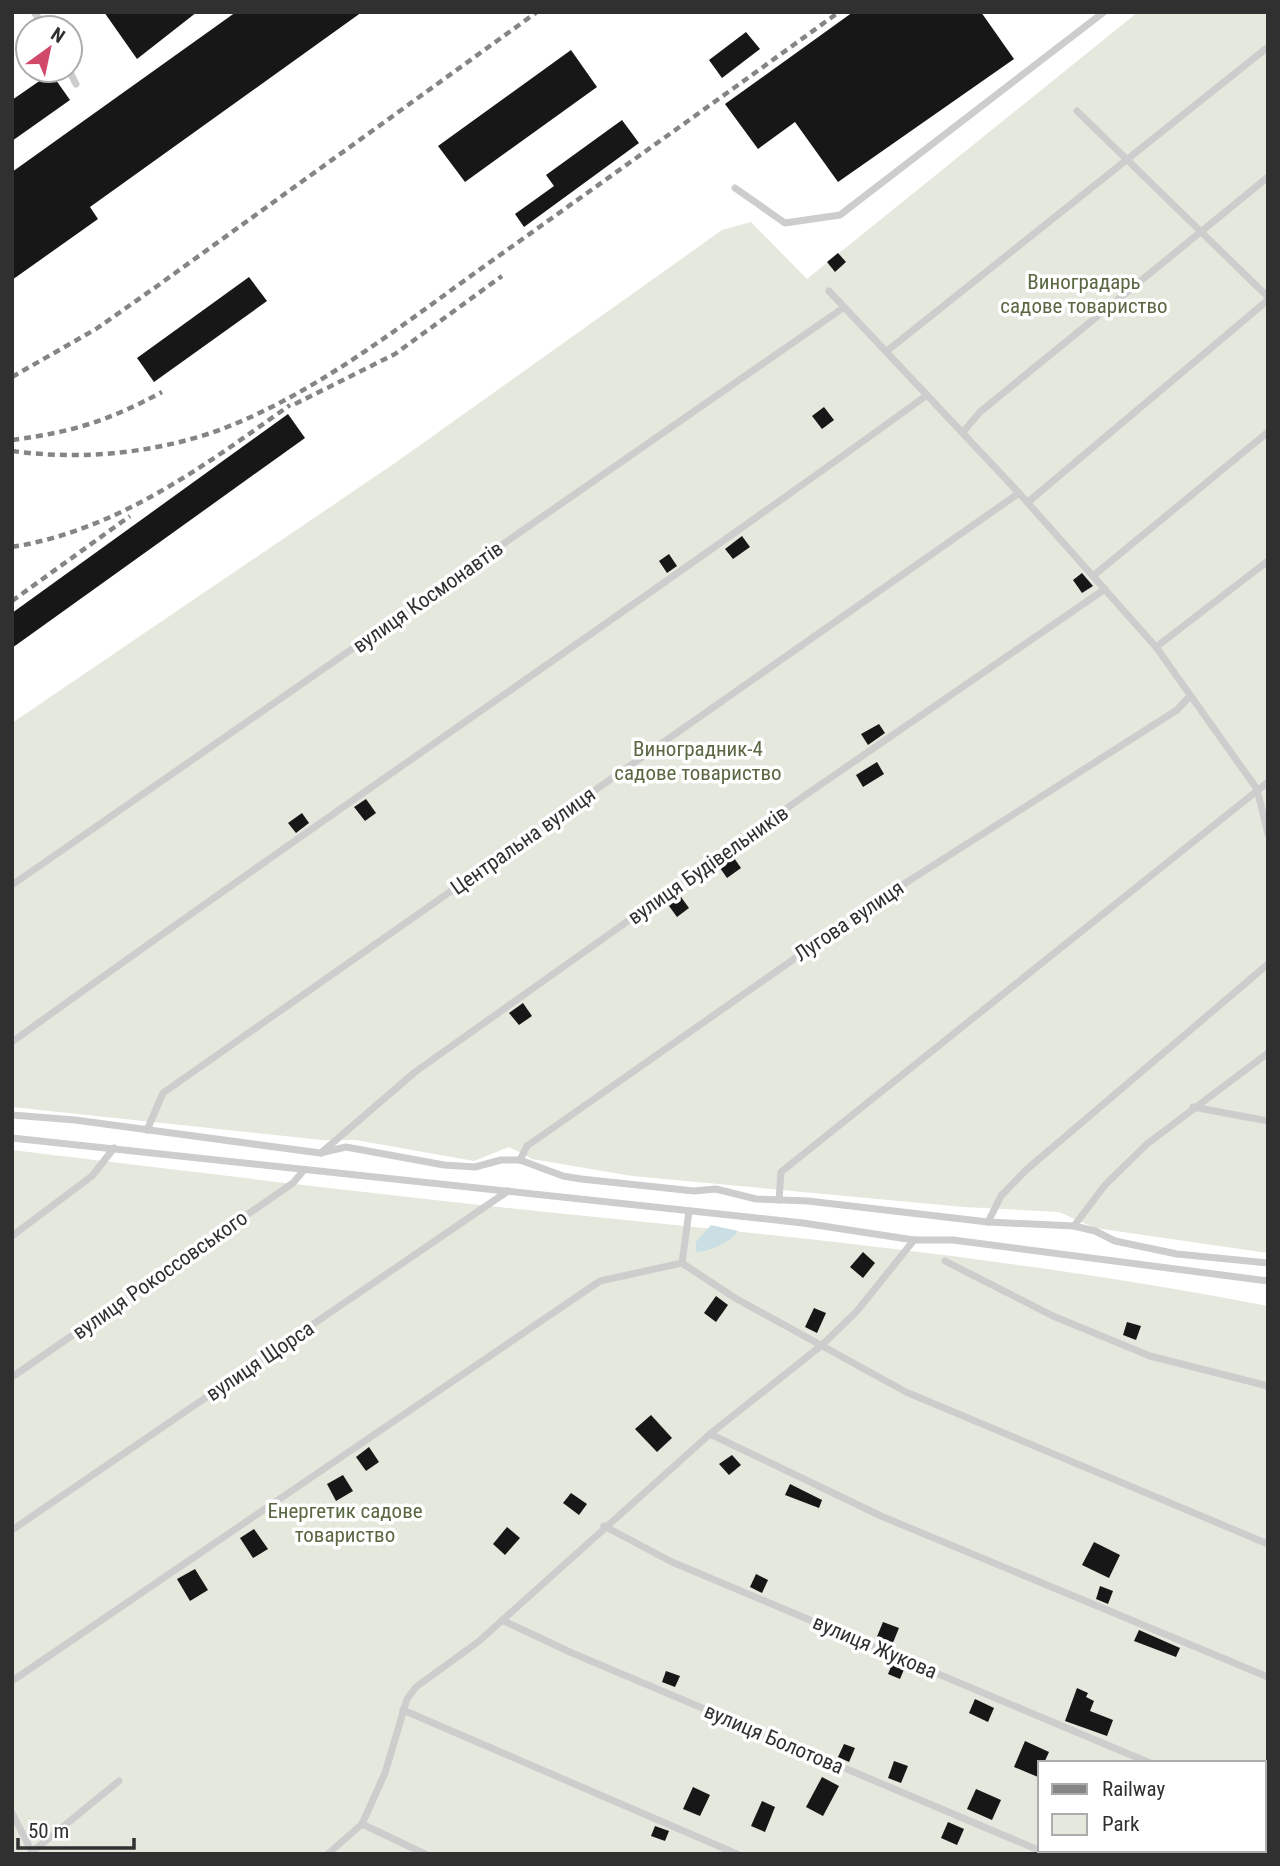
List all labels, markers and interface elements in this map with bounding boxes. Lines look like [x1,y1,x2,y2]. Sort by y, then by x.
north arrow [14,14,84,84]
text: N [47,22,69,48]
park label: Виноградарь садове товариство [1000,270,1168,318]
street label: вулиця Космонавтів [348,536,508,658]
park label: Виноградник-4 садове товариство [614,737,782,785]
street label: Центральна вулиця [446,782,600,900]
street label: вулиця Будівельників [623,801,793,929]
street label: Лугова вулиця [790,876,908,966]
street label: вулиця Рокоссовського [68,1206,252,1344]
street label: вулиця Щорса [202,1316,318,1406]
park label: Енергетик садове товариство [267,1499,423,1547]
street label: вулиця Жукова [809,1610,941,1684]
street label: вулиця Болотова [701,1699,847,1779]
legend [1038,1761,1266,1852]
text: Railway [1102,1777,1165,1801]
scale bar [18,1806,133,1850]
text: Park [1102,1812,1140,1836]
text: 50 m [28,1819,69,1843]

